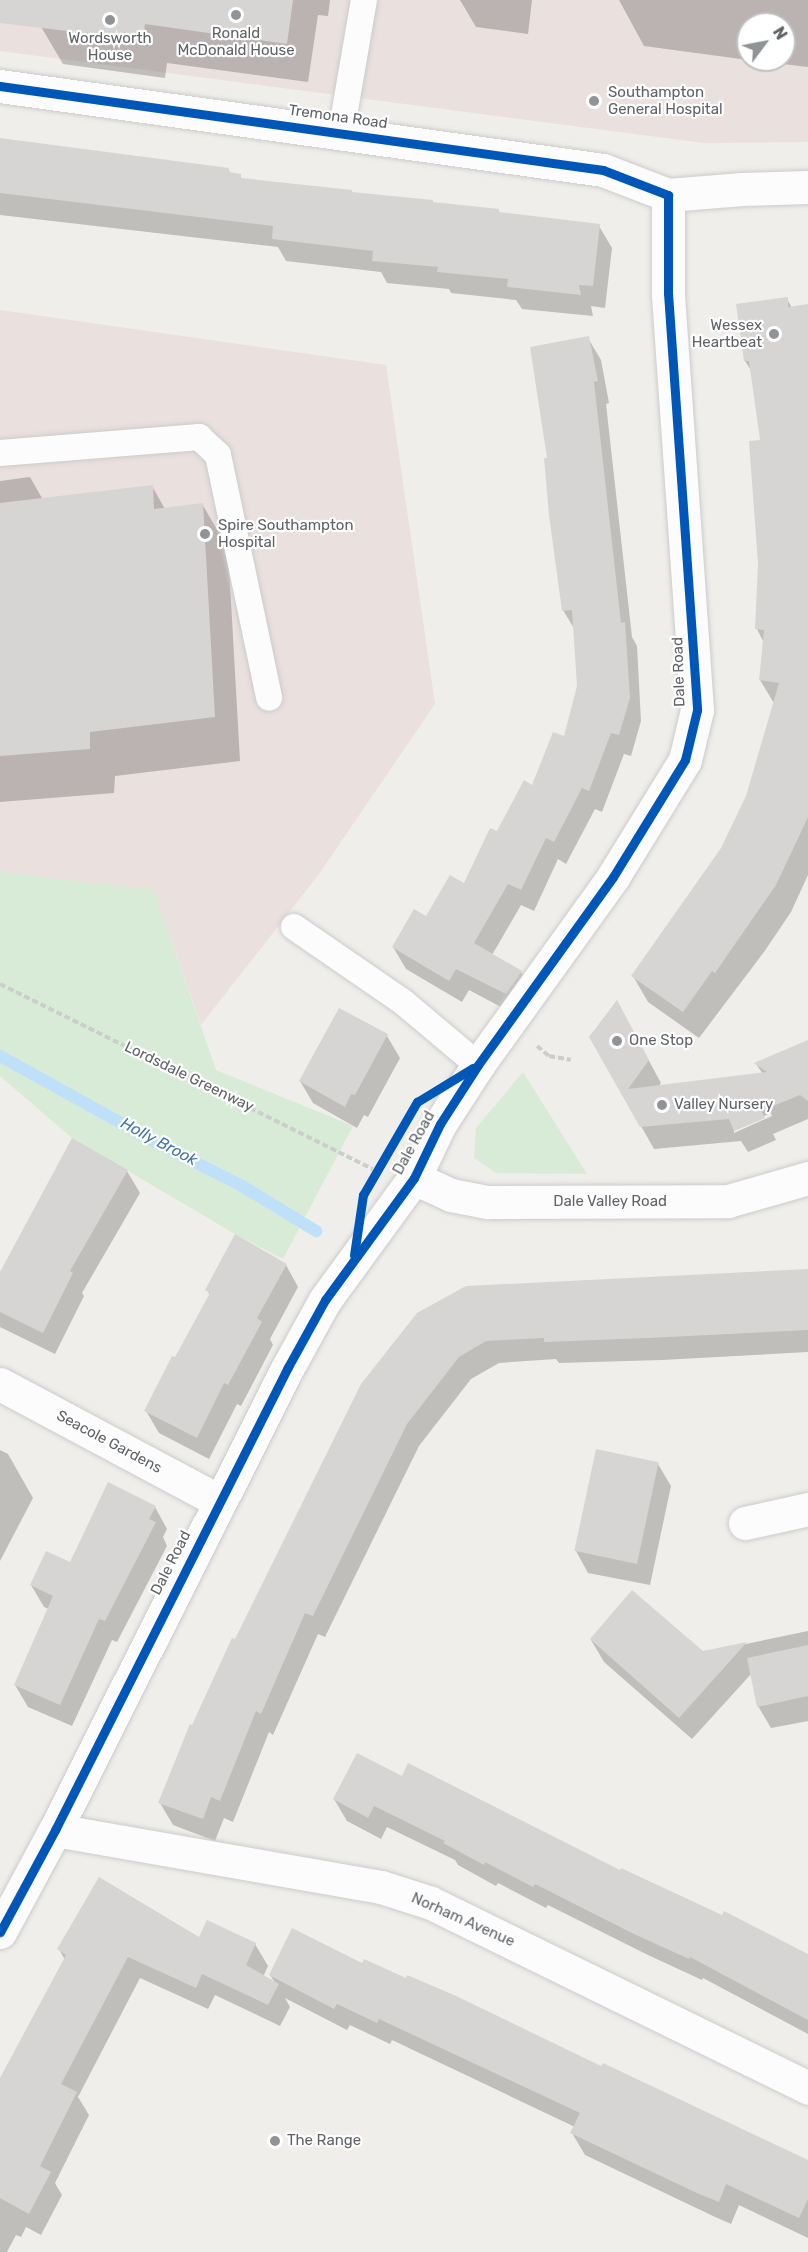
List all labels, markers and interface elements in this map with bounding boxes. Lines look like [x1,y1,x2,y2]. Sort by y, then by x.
marker: Ronald McDonald House [229,8,243,22]
north arrow [736,12,796,72]
marker: Wordsworth House [103,13,117,27]
text: N [769,23,791,43]
place label: Ronald McDonald House [177,24,295,59]
place label: Wordsworth House [68,29,152,64]
place label: Southampton General Hospital [608,83,723,118]
marker: Southampton General Hospital [585,92,603,110]
street label: Tremona Road [287,101,389,133]
place label: Wessex Heartbeat [692,316,762,351]
marker: Wessex Heartbeat [767,327,781,341]
place label: Spire Southampton Hospital [218,516,354,551]
marker: Spire Southampton Hospital [196,525,214,543]
street label: Dale Road [669,637,689,707]
place label: One Stop [629,1032,693,1050]
marker: One Stop [610,1034,624,1048]
street label: Lordsdale Greenway [121,1038,257,1116]
place label: Valley Nursery [674,1096,774,1114]
marker: Valley Nursery [655,1098,669,1112]
street label: Dale Road [389,1108,439,1178]
water label: Holly Brook [117,1114,201,1170]
street label: Dale Valley Road [553,1193,667,1211]
street label: Seacole Gardens [53,1407,165,1477]
street label: Dale Road [147,1528,195,1598]
street label: Norham Avenue [408,1889,518,1951]
place label: The Range [287,2132,361,2150]
marker: The Range [268,2134,282,2148]

